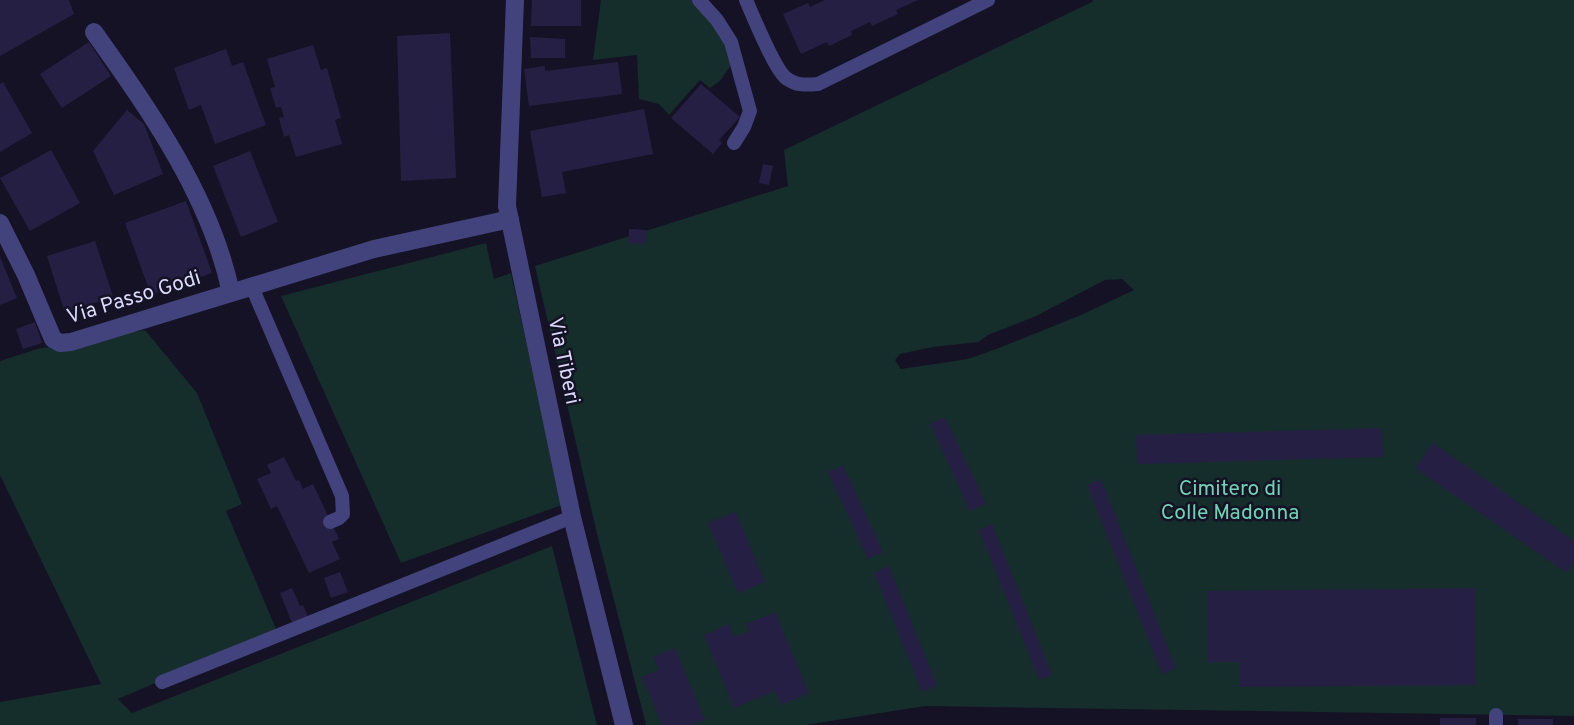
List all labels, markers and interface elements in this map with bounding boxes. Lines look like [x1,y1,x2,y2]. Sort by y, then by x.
street label: Via Passo Godi [64,265,204,331]
street label: Via Tiberi [541,315,585,407]
park label: Cimitero di Colle Madonna [1161,476,1299,527]

